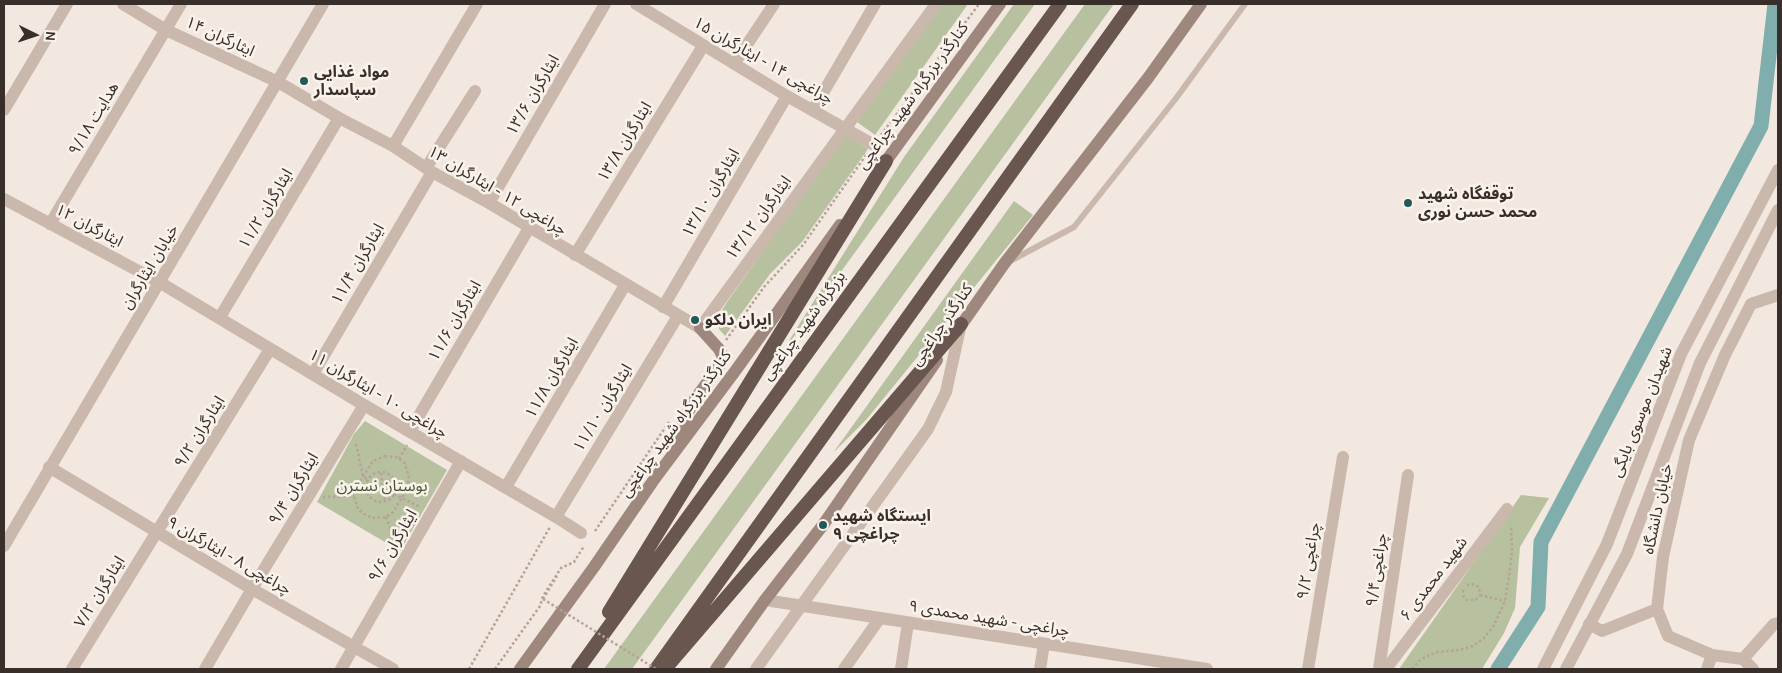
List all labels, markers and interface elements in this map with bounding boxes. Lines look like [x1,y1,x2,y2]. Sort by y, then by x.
north arrow [10,10,60,60]
street label: ایثارگران ۱۴ [182,13,258,61]
street label: چراغچی ۱۴ - ایثارگران ۱۵ [690,13,836,109]
street label: کنارگذر بزرگراه شهید چراغچی [853,19,973,173]
text: N [42,30,59,42]
street label: ایثارگران ۱۳/۶ [502,51,564,139]
place label: مواد غذایی سپاسدار [314,62,389,100]
marker: مواد غذایی سپاسدار [298,75,310,87]
street label: هدایت ۹/۱۸ [65,79,123,159]
street label: ایثارگران ۱۳/۸ [594,99,656,185]
street label: چراغچی ۱۲ - ایثارگران ۱۳ [424,142,570,240]
street label: ایثارگران ۱۳/۱۰ [678,145,744,241]
street label: ایثارگران ۱۱/۲ [235,166,297,252]
street label: ایثارگران ۱۳/۱۲ [722,172,796,264]
place label: توقفگاه شهید محمد حسن نوری [1418,184,1537,222]
marker: توقفگاه شهید محمد حسن نوری [1402,197,1414,209]
street label: ایثارگران ۱۲ [52,200,126,252]
street label: ایثارگران ۱۱/۴ [327,220,389,308]
street label: خیابان ایثارگران [117,221,183,313]
street label: بزرگراه شهید چراغچی [758,268,850,384]
street label: ایثارگران ۱۱/۶ [424,277,486,365]
street label: کنارگذر چراغچی [907,280,977,370]
place label: ایران دلکو [705,310,772,330]
marker: ایران دلکو [689,314,701,326]
street label: ایثارگران ۱۱/۸ [521,334,583,422]
street label: شهیدان موسوی بایگی [1607,344,1677,480]
street label: چراغچی ۱۰ - ایثارگران ۱۱ [305,345,451,443]
street label: کنارگذر بزرگراه شهید چراغچی [616,347,736,501]
street label: ایثارگران ۱۱/۱۰ [569,361,637,455]
street label: ایثارگران ۹/۲ [170,393,230,471]
street label: ایثارگران ۹/۴ [265,449,323,529]
street label: خیابان دانشگاه [1639,462,1677,556]
park label: بوستان نسترن [337,476,427,496]
street label: ایثارگران ۹/۶ [364,506,422,586]
place label: ایستگاه شهید چراغچی ۹ [833,506,931,544]
street label: چراغچی ۸ - ایثارگران ۹ [164,513,294,599]
marker: ایستگاه شهید چراغچی ۹ [817,519,829,531]
street label: ۹/۲ چراغچی [1293,521,1325,601]
street label: ۹/۴چراغچی [1362,532,1392,608]
street label: شهید محمدی ۶ [1396,533,1472,625]
street label: ایثارگران ۷/۲ [70,553,130,631]
street label: ۹ چراغچی - شهید محمدی [907,597,1071,641]

